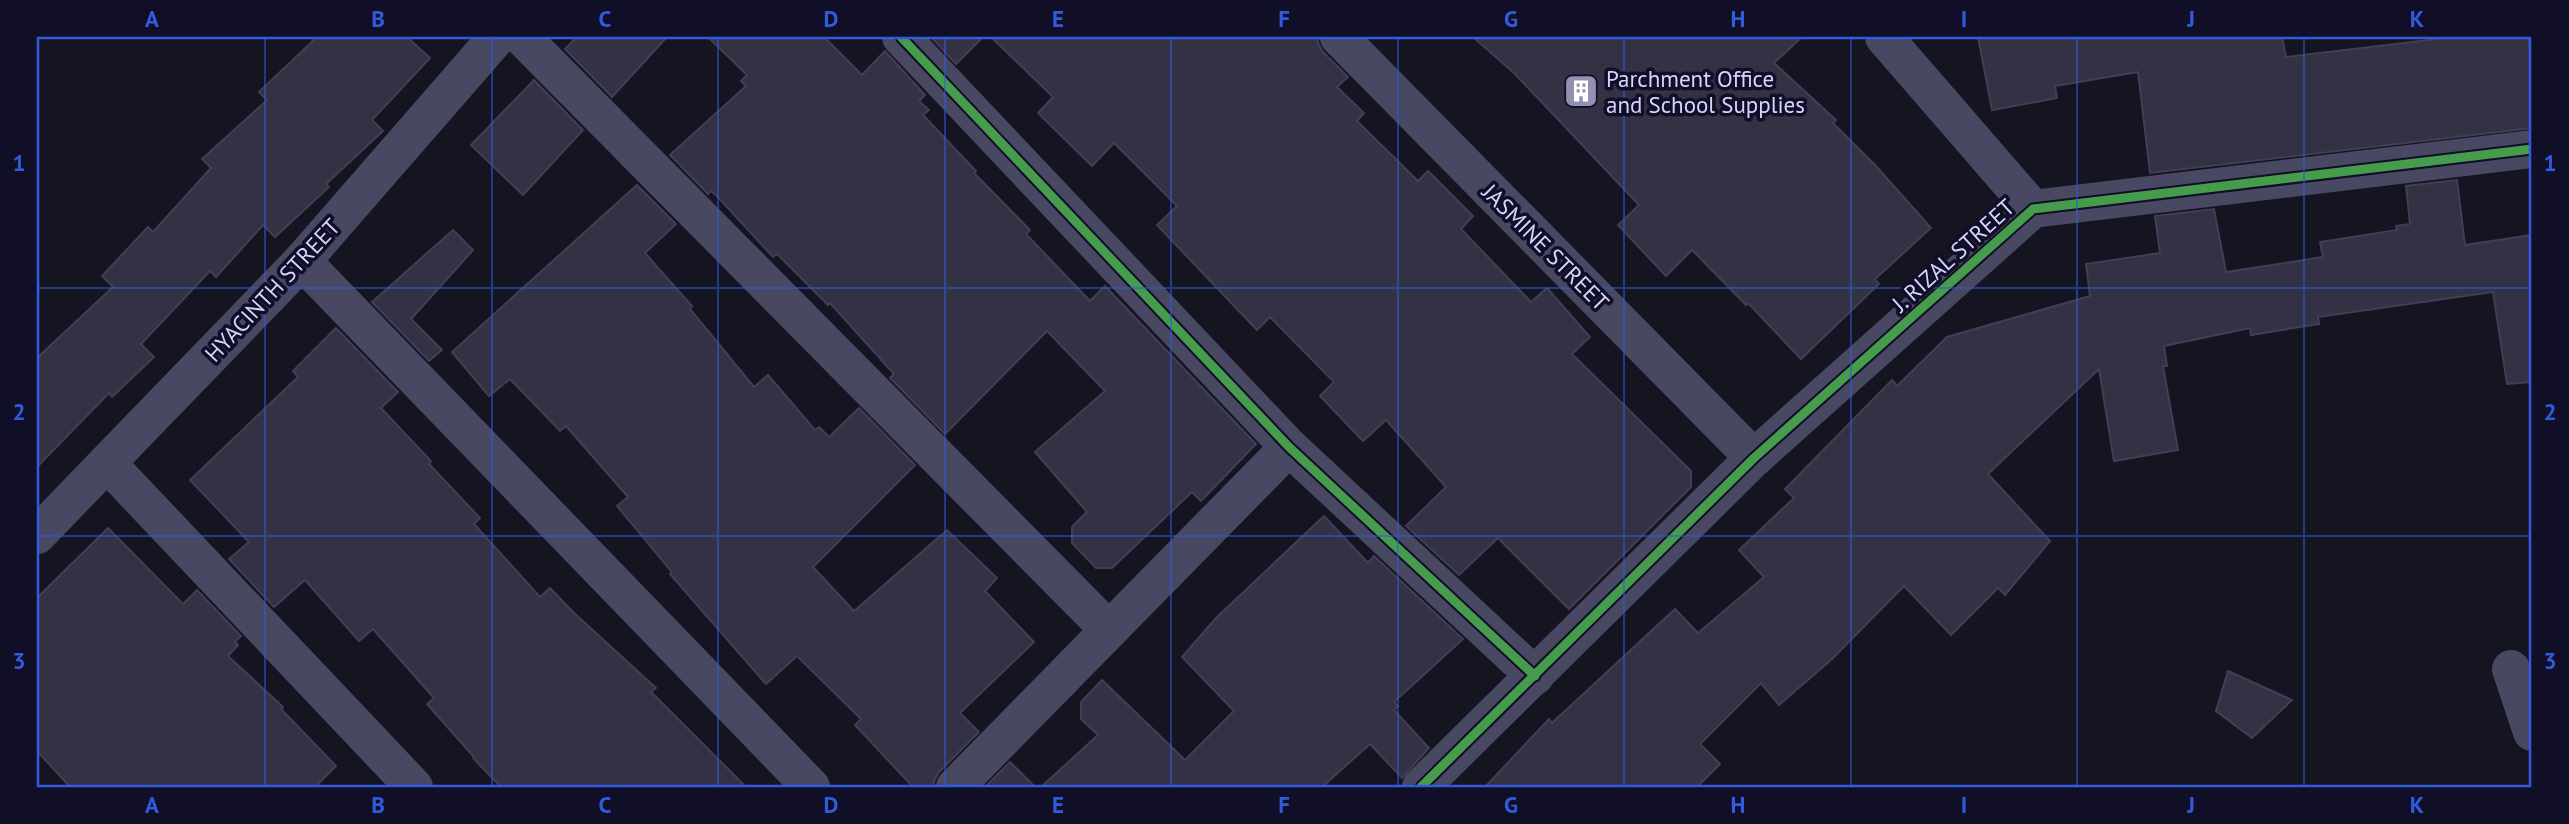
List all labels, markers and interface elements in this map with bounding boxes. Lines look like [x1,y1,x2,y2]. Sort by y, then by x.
text: A [145,4,159,33]
text: B [371,4,385,33]
text: C [599,4,612,33]
text: D [824,4,838,33]
text: E [1052,4,1064,33]
text: F [1278,4,1290,33]
text: G [1504,4,1518,33]
text: H [1731,4,1745,33]
text: I [1961,4,1967,33]
text: J [2186,4,2195,33]
text: K [2410,4,2424,33]
place label: Parchment Office and School Supplies [1606,64,1805,119]
building icon: Parchment Office and School Supplies [1562,72,1600,110]
text: 1 [12,148,26,177]
text: 1 [2543,148,2557,177]
street label: JASMINE STREET [1476,177,1616,317]
street label: J. RIZAL STREET [1885,192,2020,318]
street label: HYACINTH STREET [198,212,346,368]
text: 2 [12,397,26,426]
text: 2 [2543,397,2557,426]
text: 3 [12,646,26,675]
text: 3 [2543,646,2557,675]
text: A [145,790,159,819]
text: B [371,790,385,819]
text: C [599,790,612,819]
text: D [824,790,838,819]
text: E [1052,790,1064,819]
text: F [1278,790,1290,819]
text: G [1504,790,1518,819]
text: H [1731,790,1745,819]
text: I [1961,790,1967,819]
text: J [2186,790,2195,819]
text: K [2410,790,2424,819]

